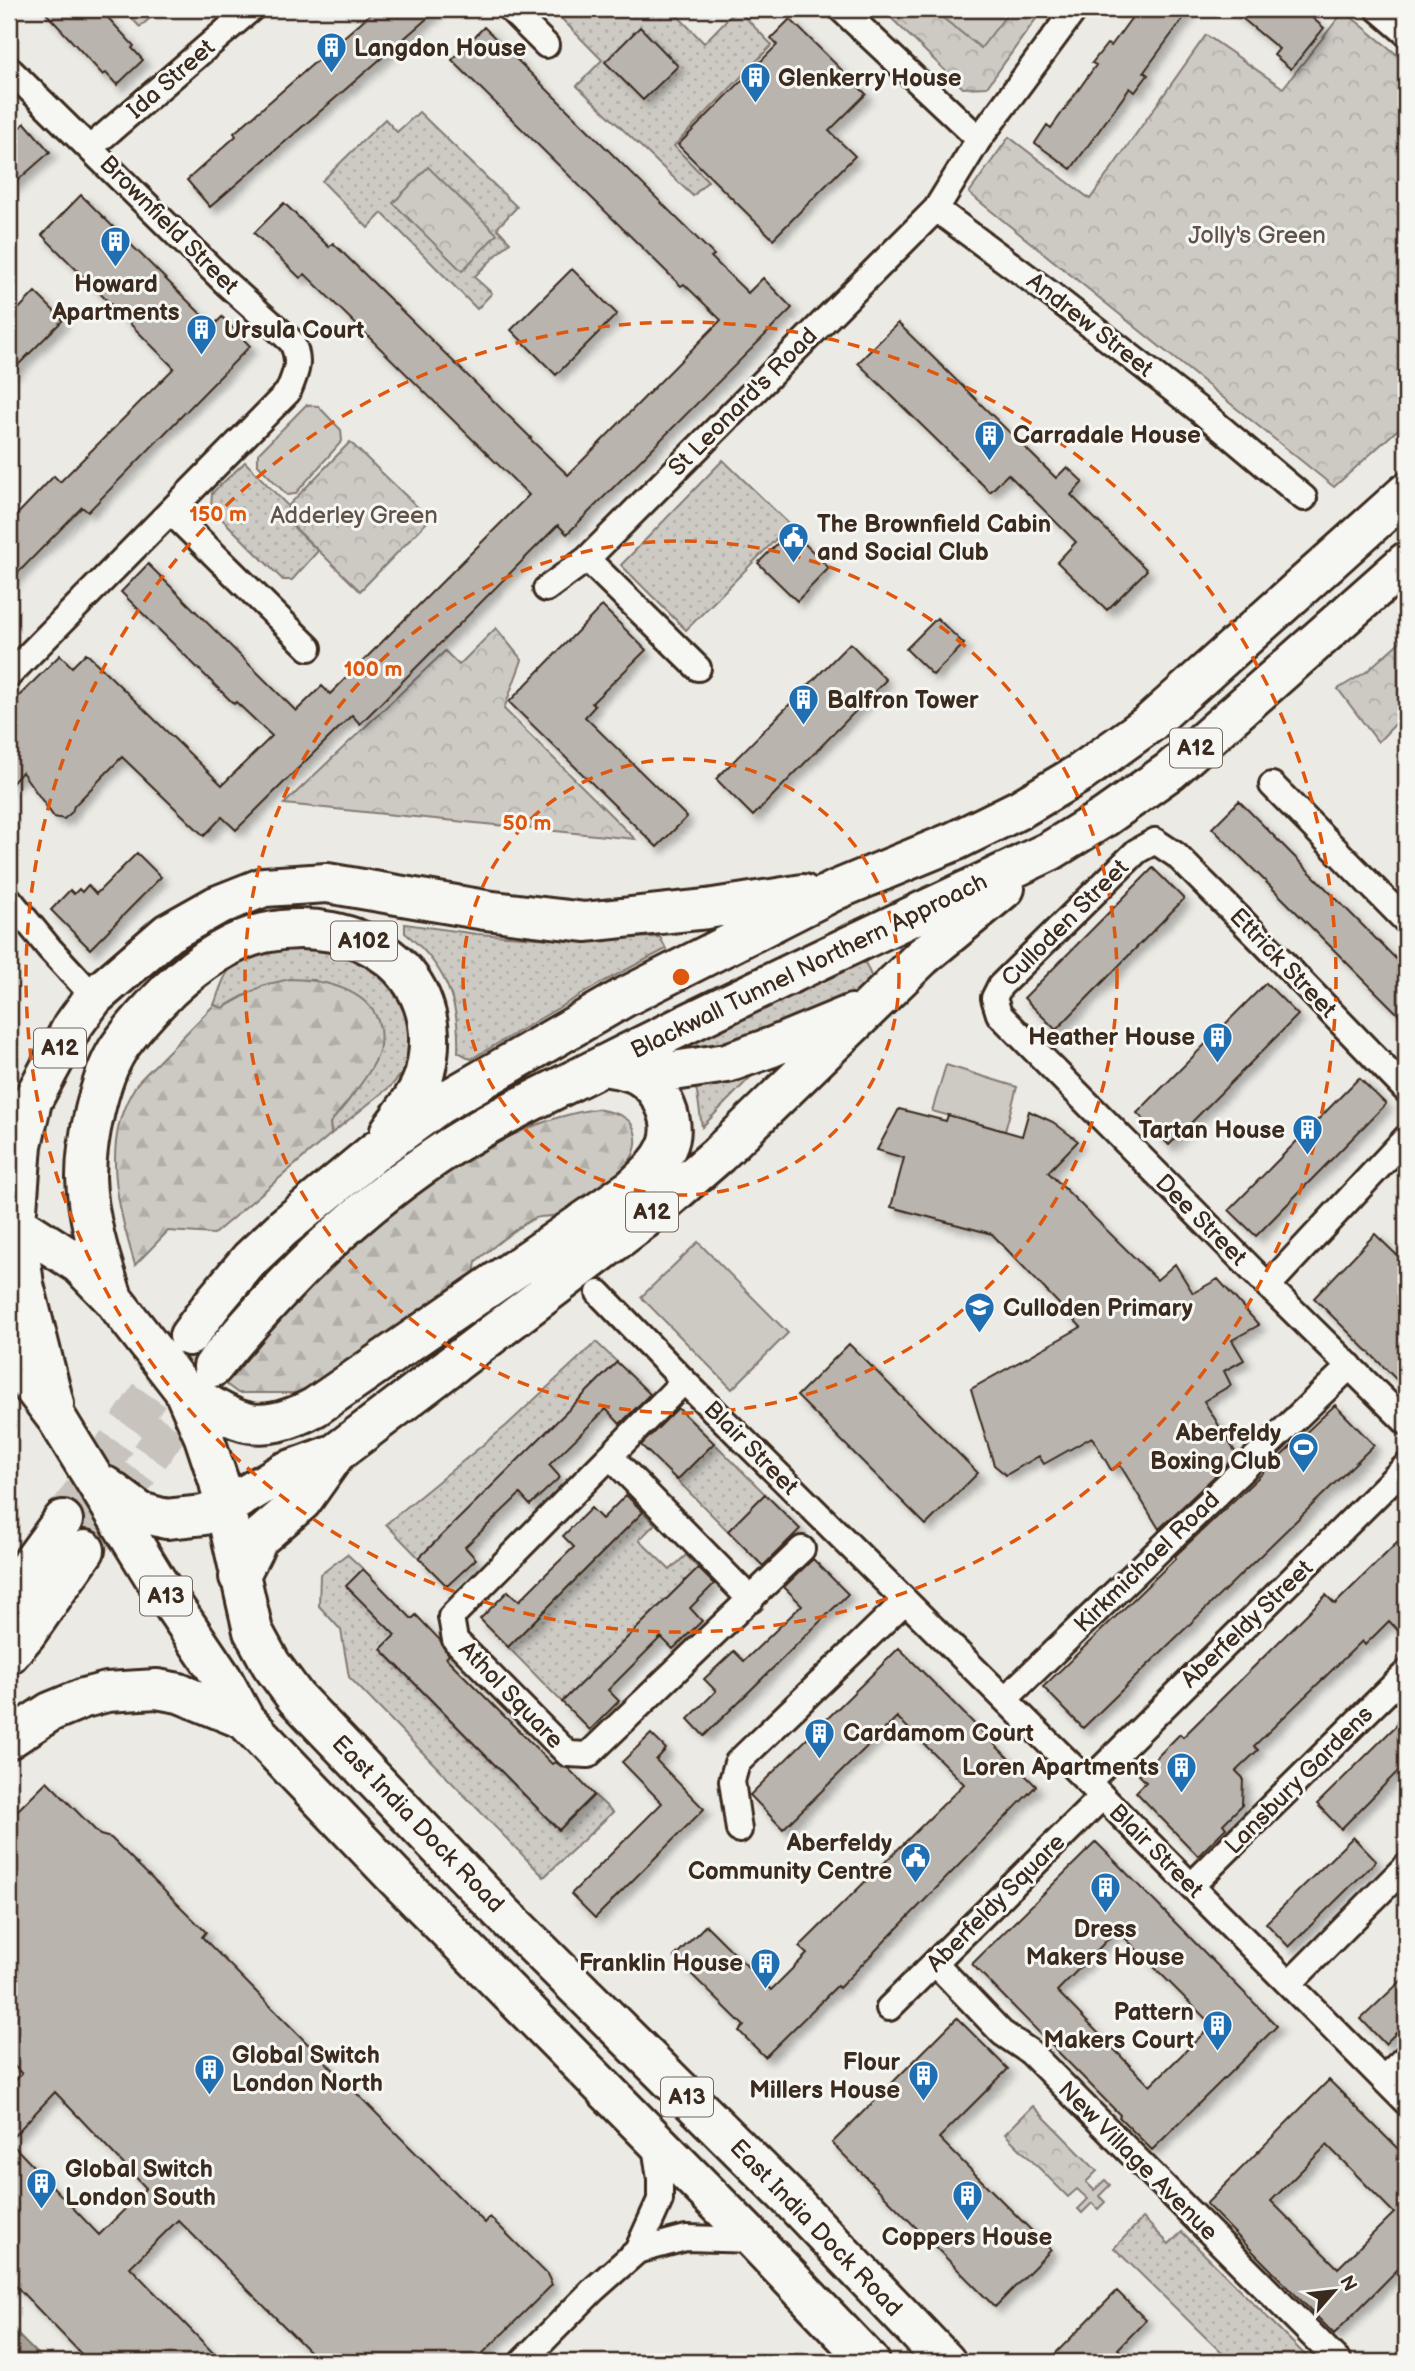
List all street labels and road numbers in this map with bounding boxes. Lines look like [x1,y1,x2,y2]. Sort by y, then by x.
street label: Ida Street [121,33,221,125]
street label: Brownfield Street [94,150,245,301]
street label: Andrew Street [1021,267,1159,384]
street label: St Leonard's Road [663,322,823,482]
road number: A12 [1170,728,1222,768]
street label: Culloden Street [995,853,1135,993]
street label: Blackwall Tunnel Northern Approach [626,867,992,1065]
street label: Ettrick Street [1224,902,1343,1024]
road number: A102 [331,922,397,960]
road number: A12 [34,1028,86,1068]
street label: Dee Street [1149,1168,1253,1272]
road number: A12 [626,1192,678,1232]
street label: Blair Street [698,1395,805,1502]
street label: Kirkmichael Road [1068,1485,1226,1639]
street label: Aberfeldy Street [1175,1553,1319,1694]
road number: A13 [140,1576,192,1616]
street label: Athol Square [453,1635,569,1755]
street label: Lansbury Gardens [1219,1700,1379,1860]
street label: East India Dock Road [326,1729,510,1919]
street label: Blair Street [1103,1798,1210,1905]
street label: Aberfeldy Square [921,1828,1071,1978]
street label: New Village Avenue [1052,2075,1224,2247]
road number: A13 [661,2078,713,2116]
street label: East India Dock Road [724,2133,908,2323]

